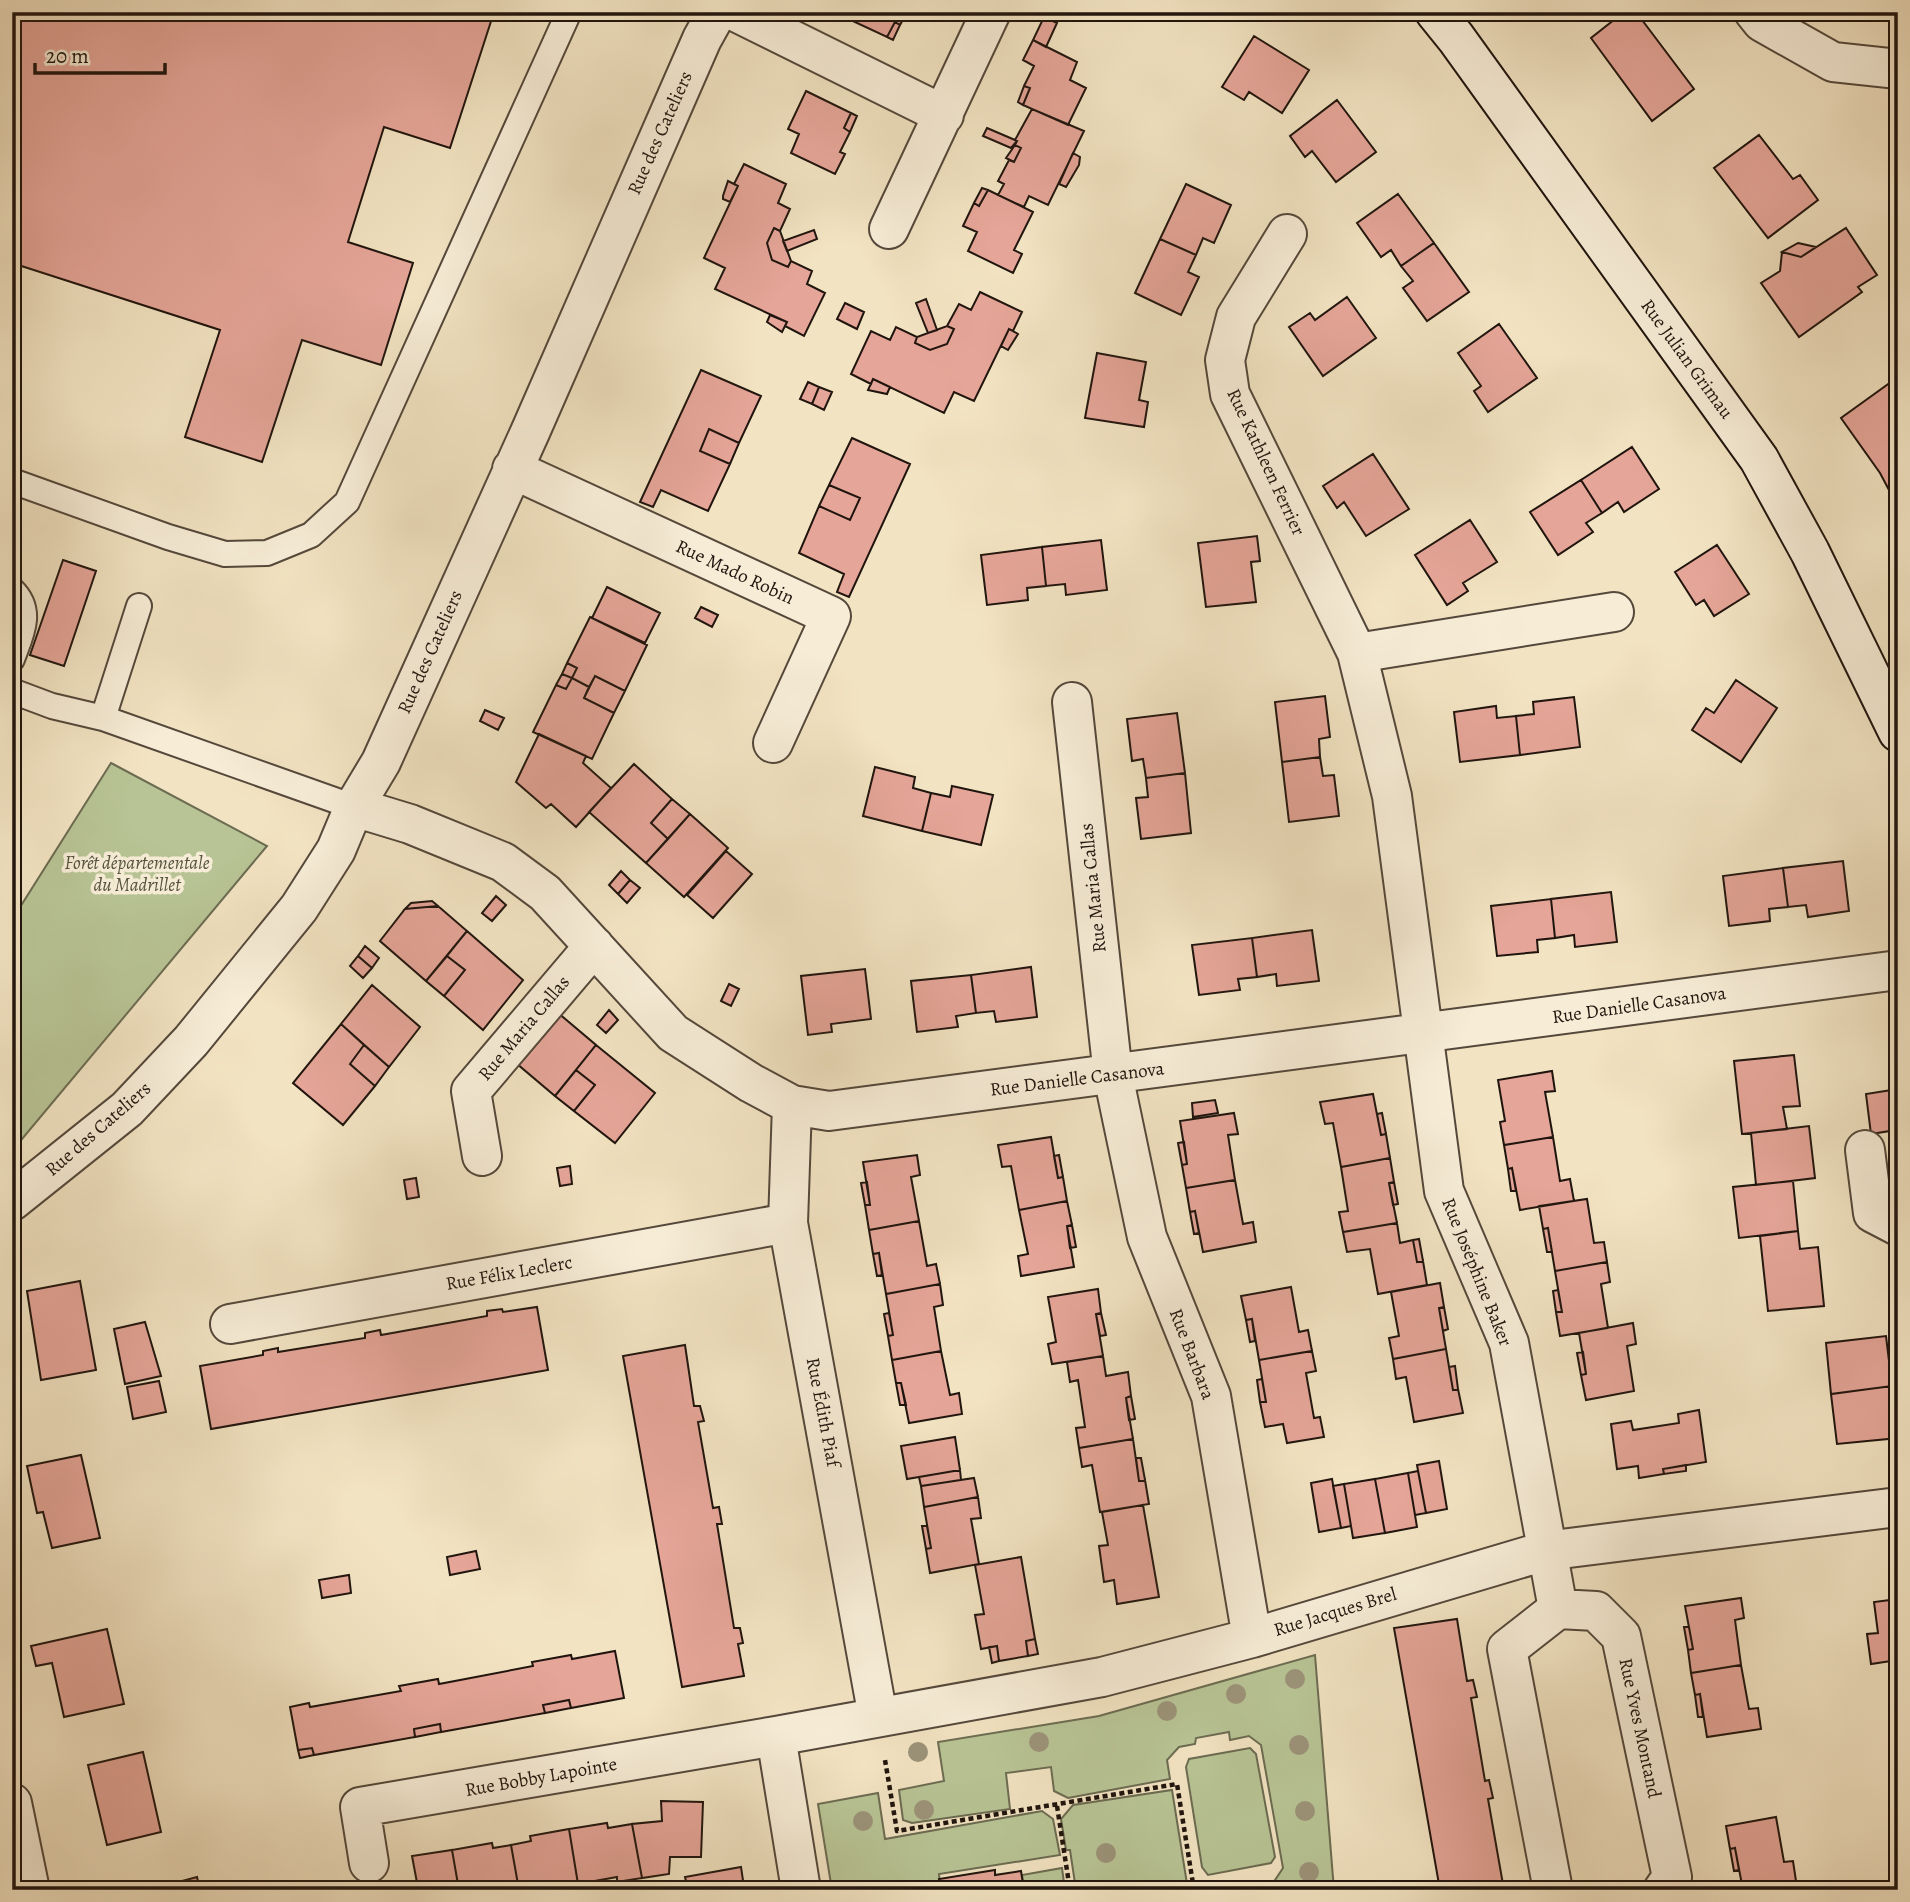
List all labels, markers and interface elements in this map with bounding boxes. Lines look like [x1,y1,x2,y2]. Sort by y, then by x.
scale bar [35,32,164,76]
text: 20 m [46,42,89,70]
street label: Rue des Cateliers [621,67,699,199]
street label: Rue Julian Grimau [1635,294,1740,425]
street label: Rue Kathleen Ferrier [1221,384,1311,540]
street label: Rue Mado Robin [672,533,798,611]
street label: Rue des Cateliers [391,586,469,718]
street label: Rue Maria Callas [1073,822,1113,954]
park label: Forêt départementale du Madrillet [64,850,210,898]
street label: Rue Maria Callas [472,970,576,1086]
street label: Rue Danielle Casanova [1550,980,1728,1030]
street label: Rue Danielle Casanova [988,1055,1166,1103]
street label: Rue des Cateliers [39,1076,157,1182]
street label: Rue Joséphine Baker [1435,1194,1519,1350]
street label: Rue Félix Leclerc [444,1249,574,1297]
street label: Rue Barbara [1163,1305,1221,1403]
street label: Rue Édith Piaf [800,1355,847,1472]
street label: Rue Jacques Brel [1270,1581,1400,1643]
street label: Rue Yves Montand [1612,1656,1668,1801]
street label: Rue Bobby Lapointe [463,1751,619,1803]

